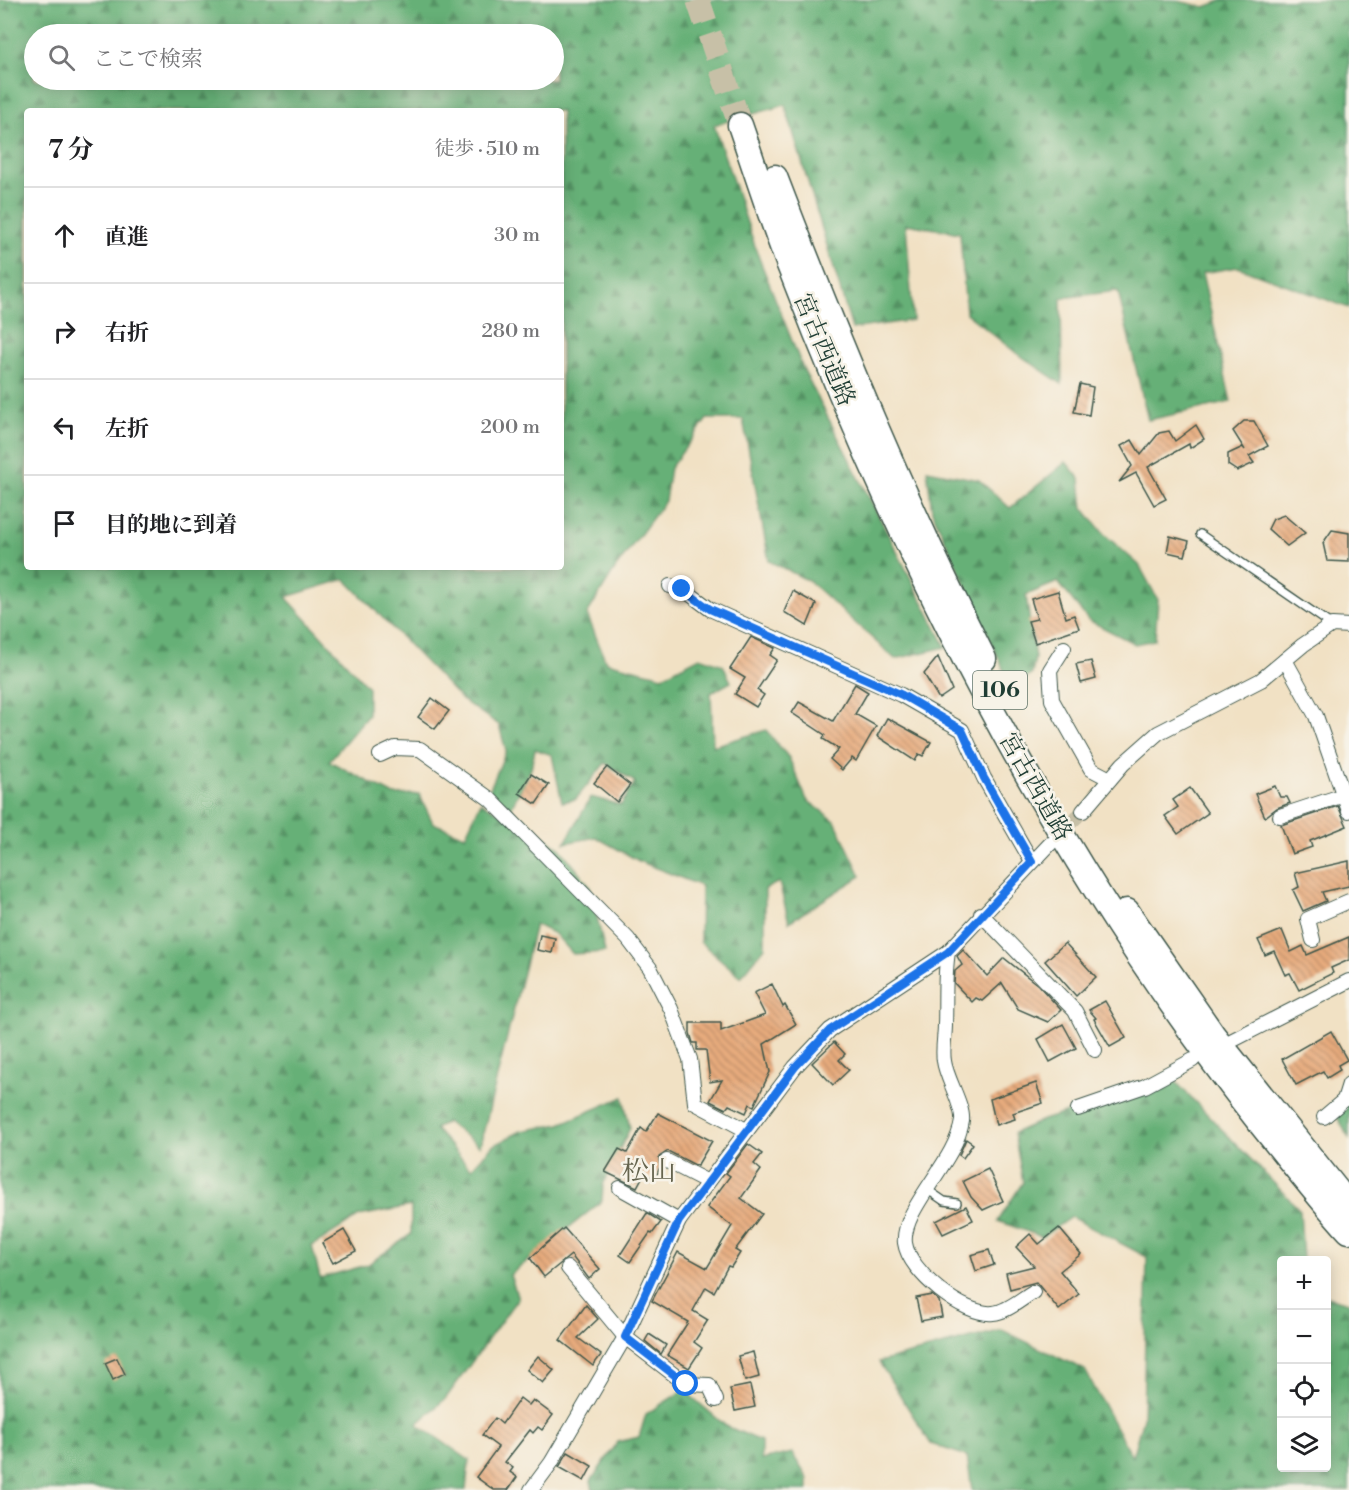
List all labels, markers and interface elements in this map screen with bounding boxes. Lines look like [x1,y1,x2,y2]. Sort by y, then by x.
search box [24,24,564,90]
icon: search [45,41,78,74]
text: ここで検索 [93,46,203,73]
text: 7 分 [48,134,94,166]
text: 徒歩 · 510 m [435,137,540,162]
icon: ahead [48,219,81,252]
text: 30 m [494,223,540,248]
text: 直進 [105,224,149,251]
street label: 宮古西道路 [787,289,861,411]
icon: right [48,315,81,348]
text: 280 m [481,319,540,344]
text: 右折 [105,320,149,347]
icon: left [48,411,81,444]
text: 200 m [480,415,540,440]
text: 左折 [105,416,149,443]
icon: arrive [48,507,81,540]
text: 目的地に到着 [105,512,237,539]
route end [668,575,694,601]
road number: 106 [973,671,1027,709]
street label: 宮古西道路 [992,728,1078,846]
district label: 松山 [622,1155,676,1189]
map controls [1277,1256,1331,1472]
button: + [1277,1256,1331,1310]
button: − [1277,1310,1331,1364]
button: locate [1277,1364,1331,1418]
route start [672,1370,698,1396]
button: layers [1277,1418,1331,1472]

